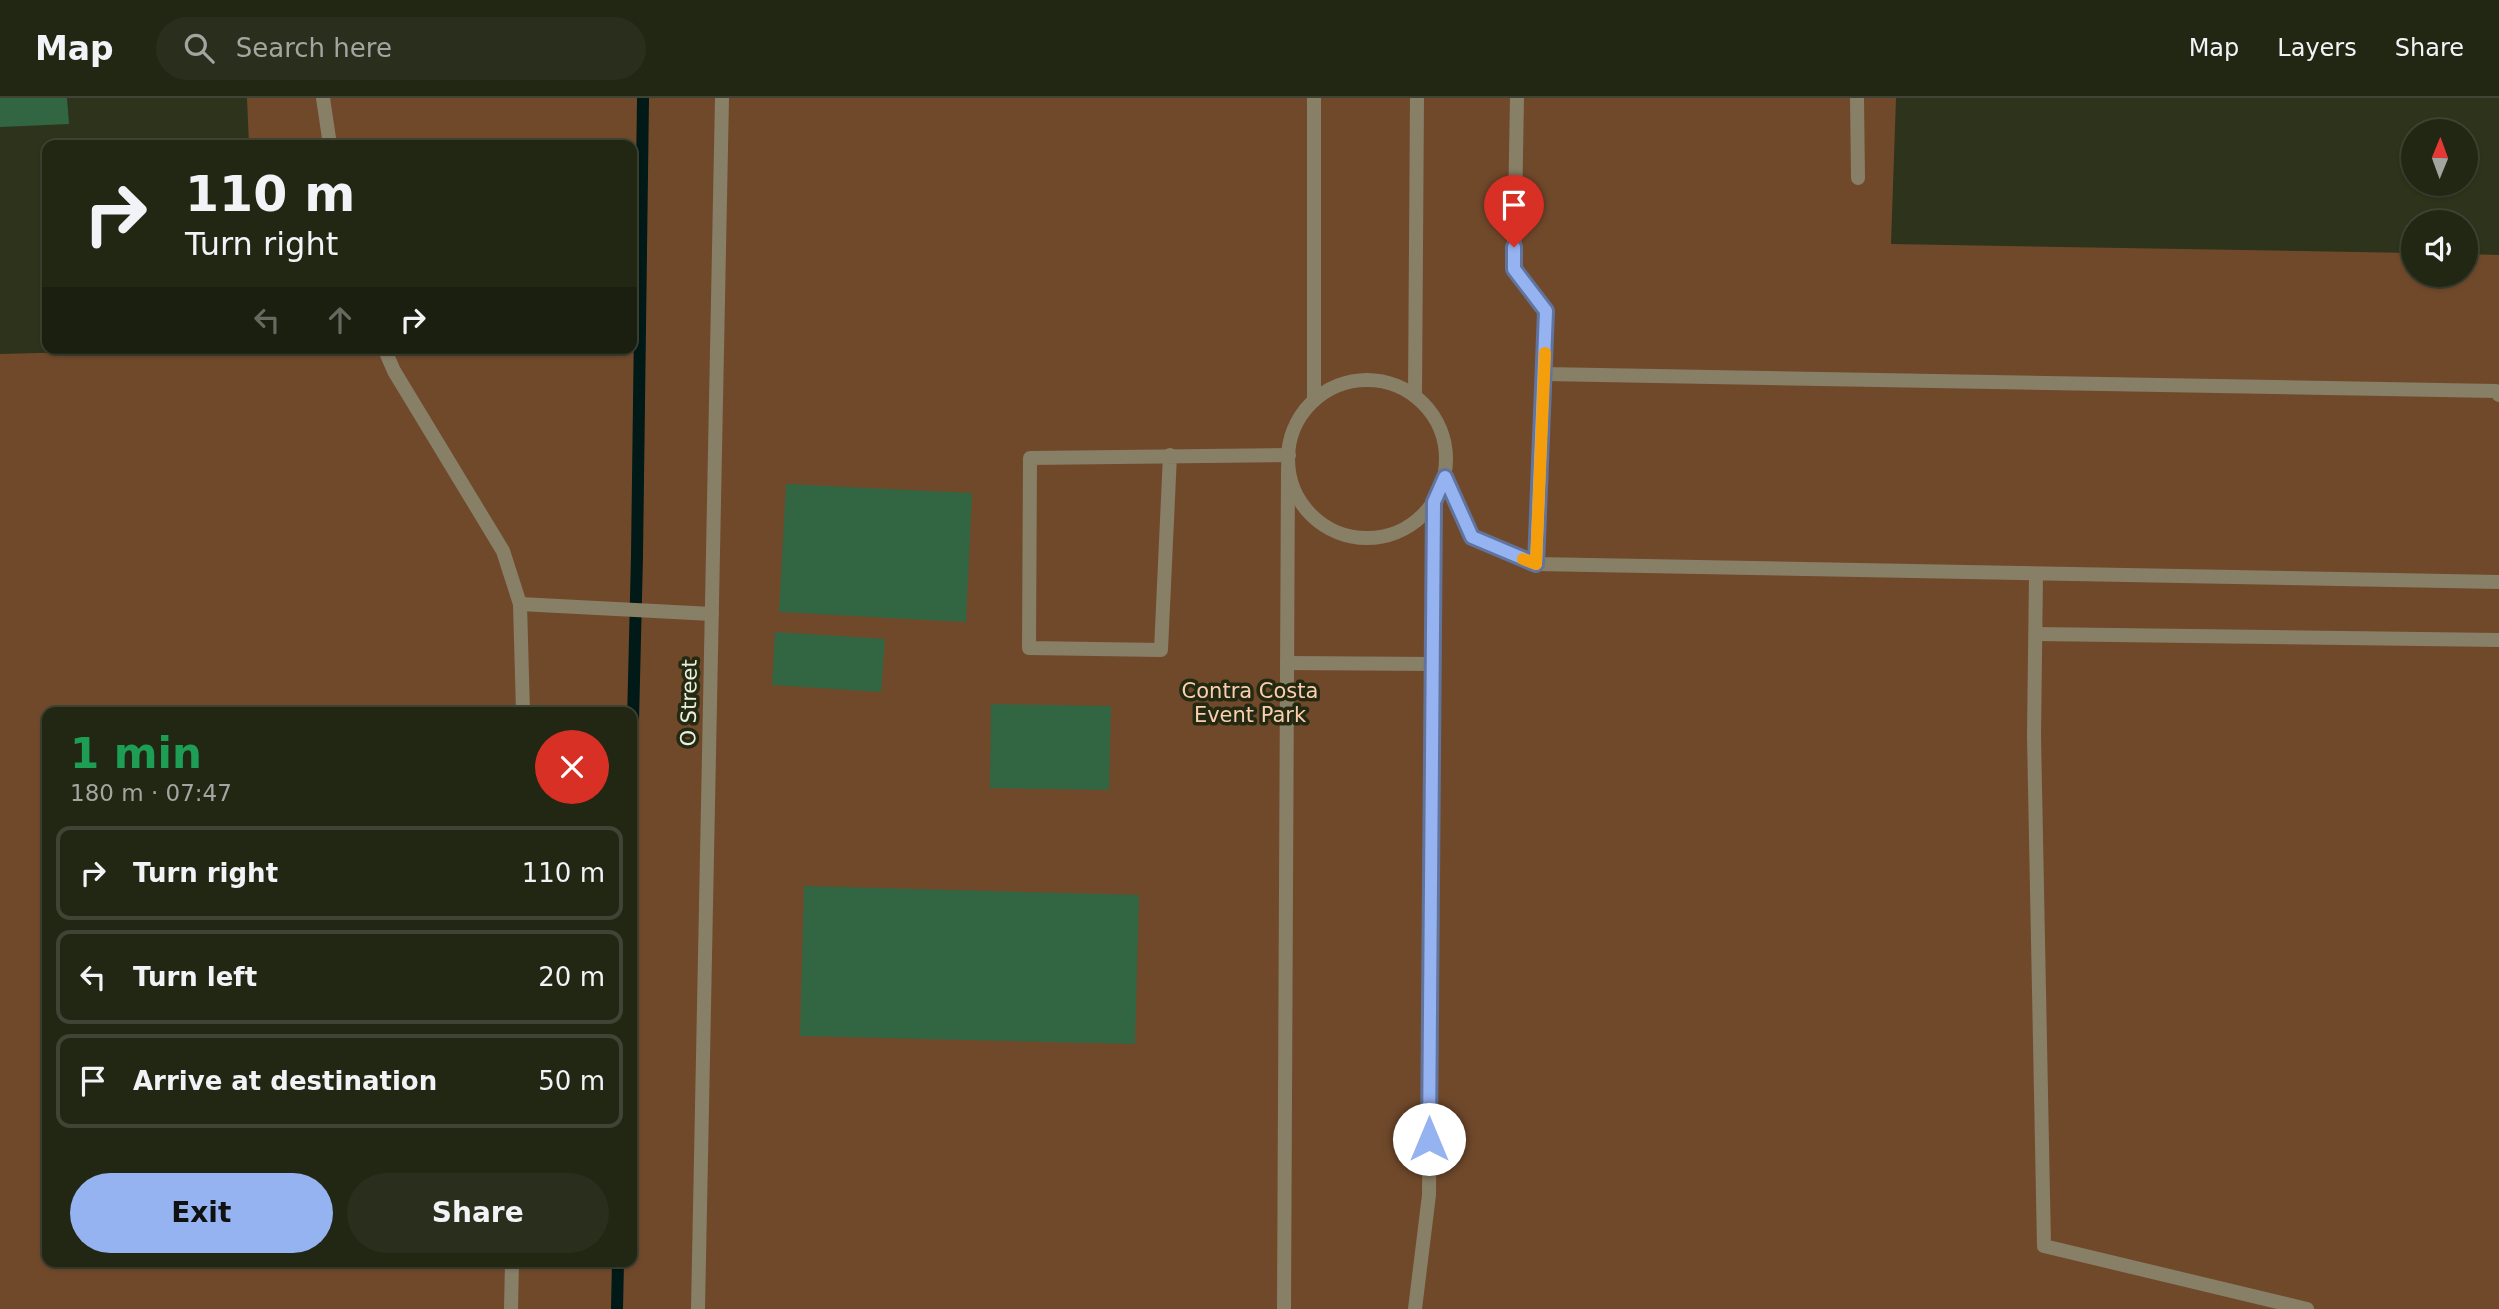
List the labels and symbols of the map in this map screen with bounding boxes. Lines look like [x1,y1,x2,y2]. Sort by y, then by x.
north arrow [2401,119,2478,196]
pin [1484,175,1544,247]
street label: O Street [676,659,702,747]
park label: Contra Costa Event Park [1182,679,1318,727]
position arrow [1392,1102,1466,1176]

